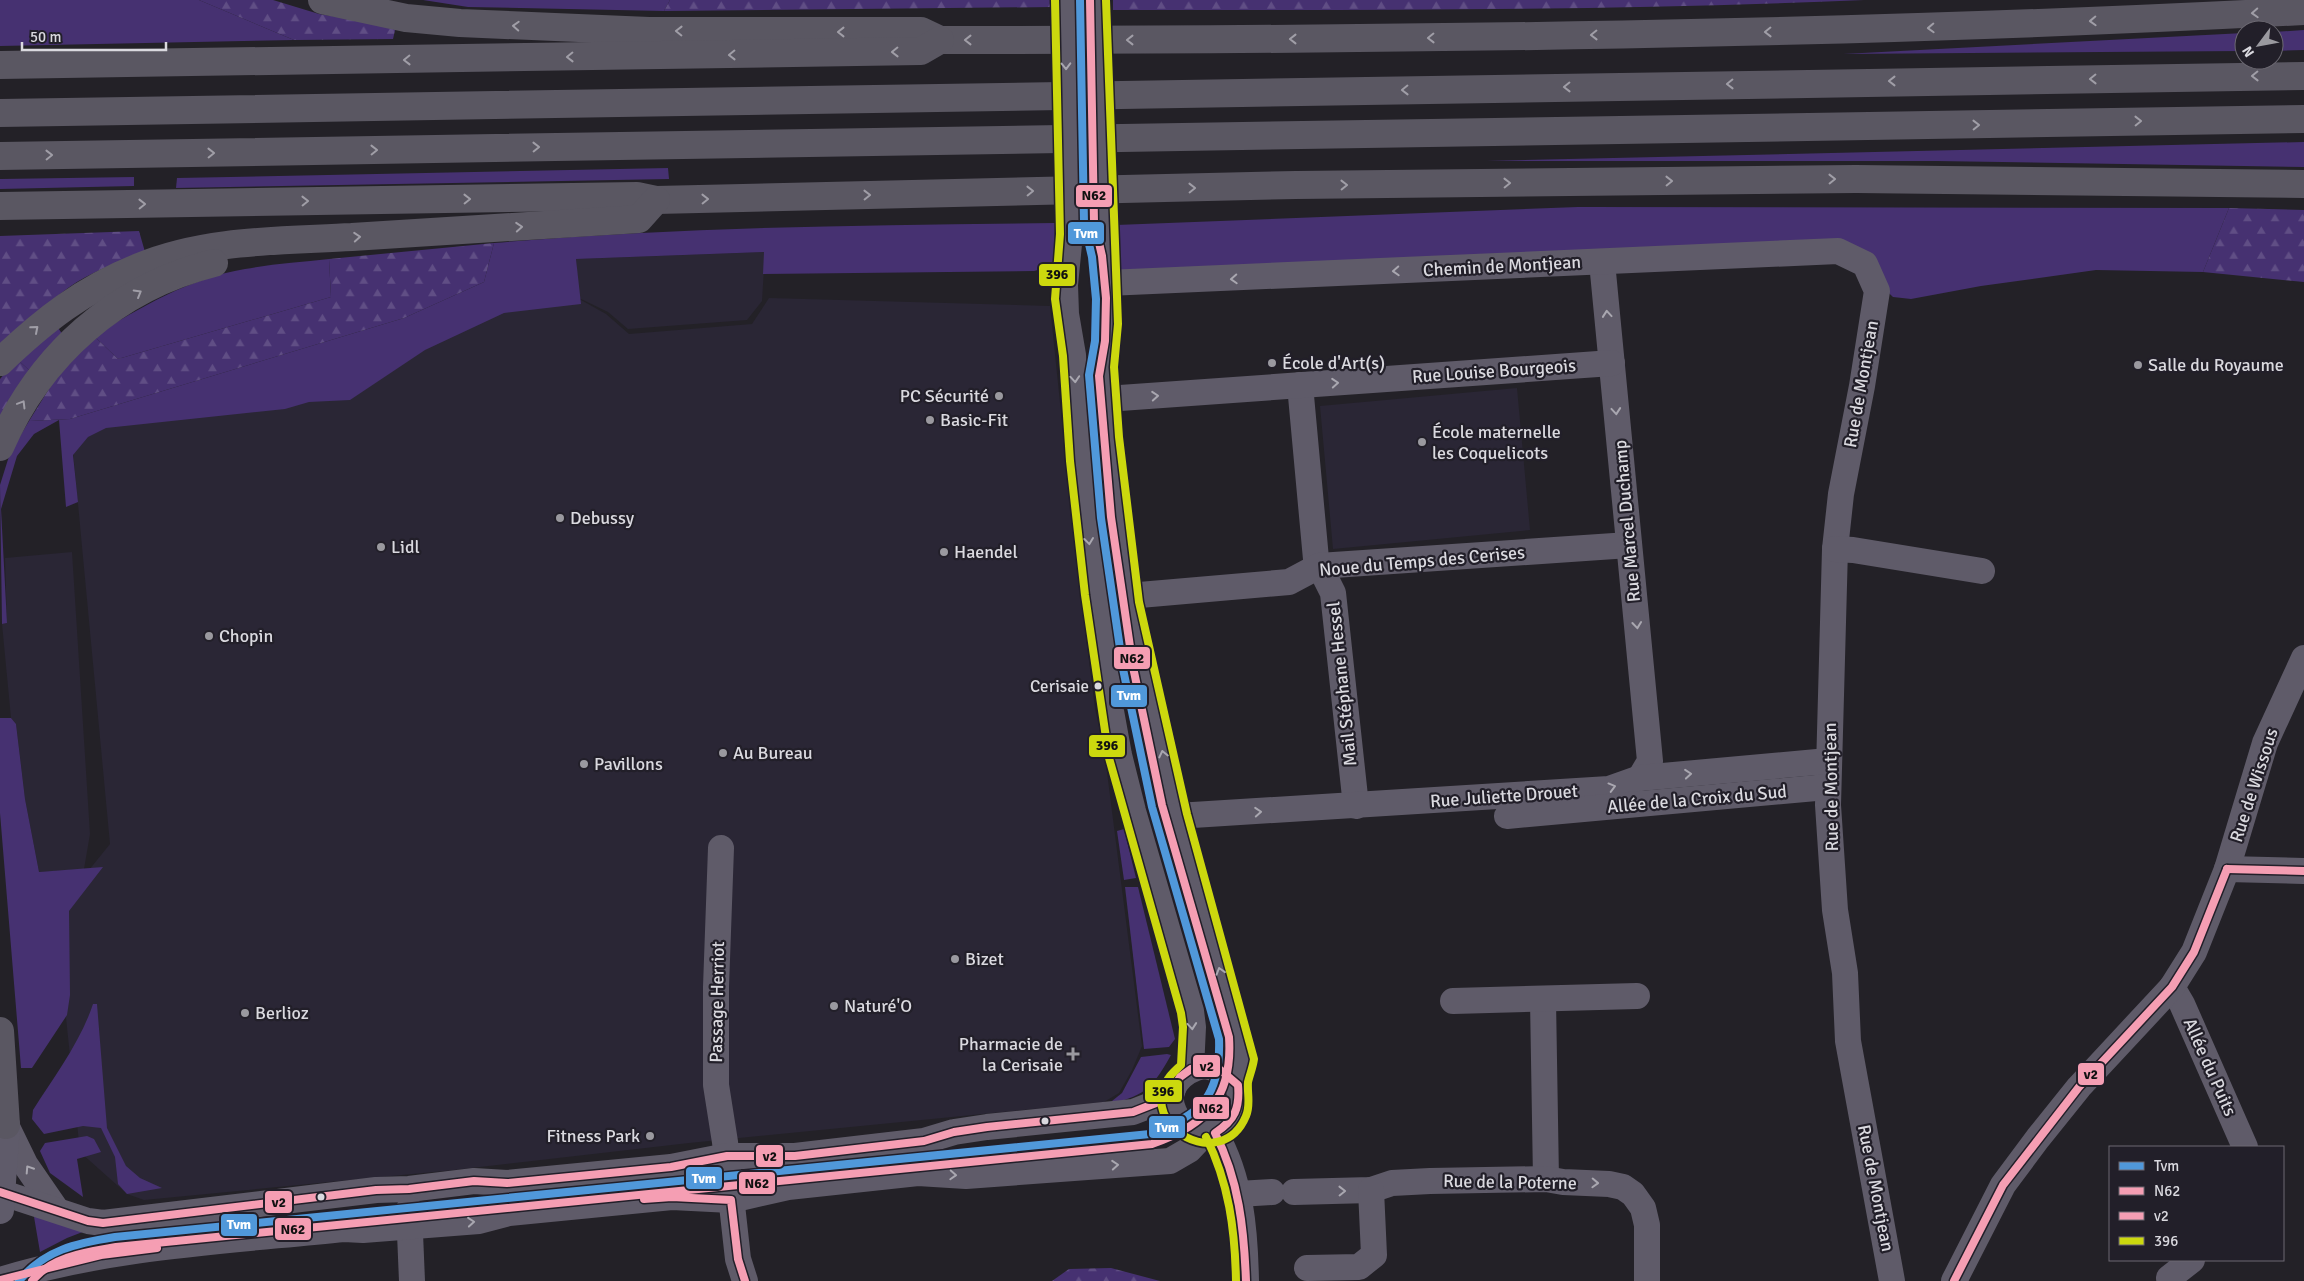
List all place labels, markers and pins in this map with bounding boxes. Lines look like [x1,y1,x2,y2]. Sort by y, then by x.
place label: École d'Art(s) [1282,352,1385,374]
place label: Salle du Royaume [2148,354,2284,376]
marker: École d'Art(s) [1266,357,1278,369]
marker: Salle du Royaume [2132,359,2144,371]
place label: PC Sécurité [900,385,989,407]
marker: PC Sécurité [993,390,1005,402]
place label: Basic-Fit [940,409,1008,431]
marker: Basic-Fit [924,414,936,426]
place label: École maternelle les Coquelicots [1432,421,1561,464]
marker: École maternelle les Coquelicots [1416,436,1428,448]
place label: Debussy [570,507,635,529]
marker: Debussy [554,512,566,524]
place label: Lidl [391,536,420,558]
marker: Lidl [375,541,387,553]
place label: Haendel [954,541,1018,563]
marker: Haendel [938,546,950,558]
place label: Chopin [219,625,273,647]
marker: Chopin [203,630,215,642]
place label: Cerisaie [1030,676,1089,697]
marker: Cerisaie [1093,681,1103,691]
place label: Au Bureau [733,742,813,764]
marker: Au Bureau [717,747,729,759]
place label: Pavillons [594,753,663,775]
marker: Pavillons [578,758,590,770]
place label: Bizet [965,948,1004,970]
marker: Bizet [949,953,961,965]
place label: Naturé'O [844,995,912,1017]
marker: Naturé'O [828,1000,840,1012]
place label: Berlioz [255,1002,309,1024]
marker: Berlioz [239,1007,251,1019]
place label: Pharmacie de la Cerisaie [959,1033,1063,1076]
marker: Pharmacie de la Cerisaie [1067,1048,1079,1060]
unlabelled marker [1040,1116,1050,1126]
place label: Fitness Park [546,1125,640,1147]
marker: Fitness Park [644,1130,656,1142]
unlabelled marker [316,1192,326,1202]

